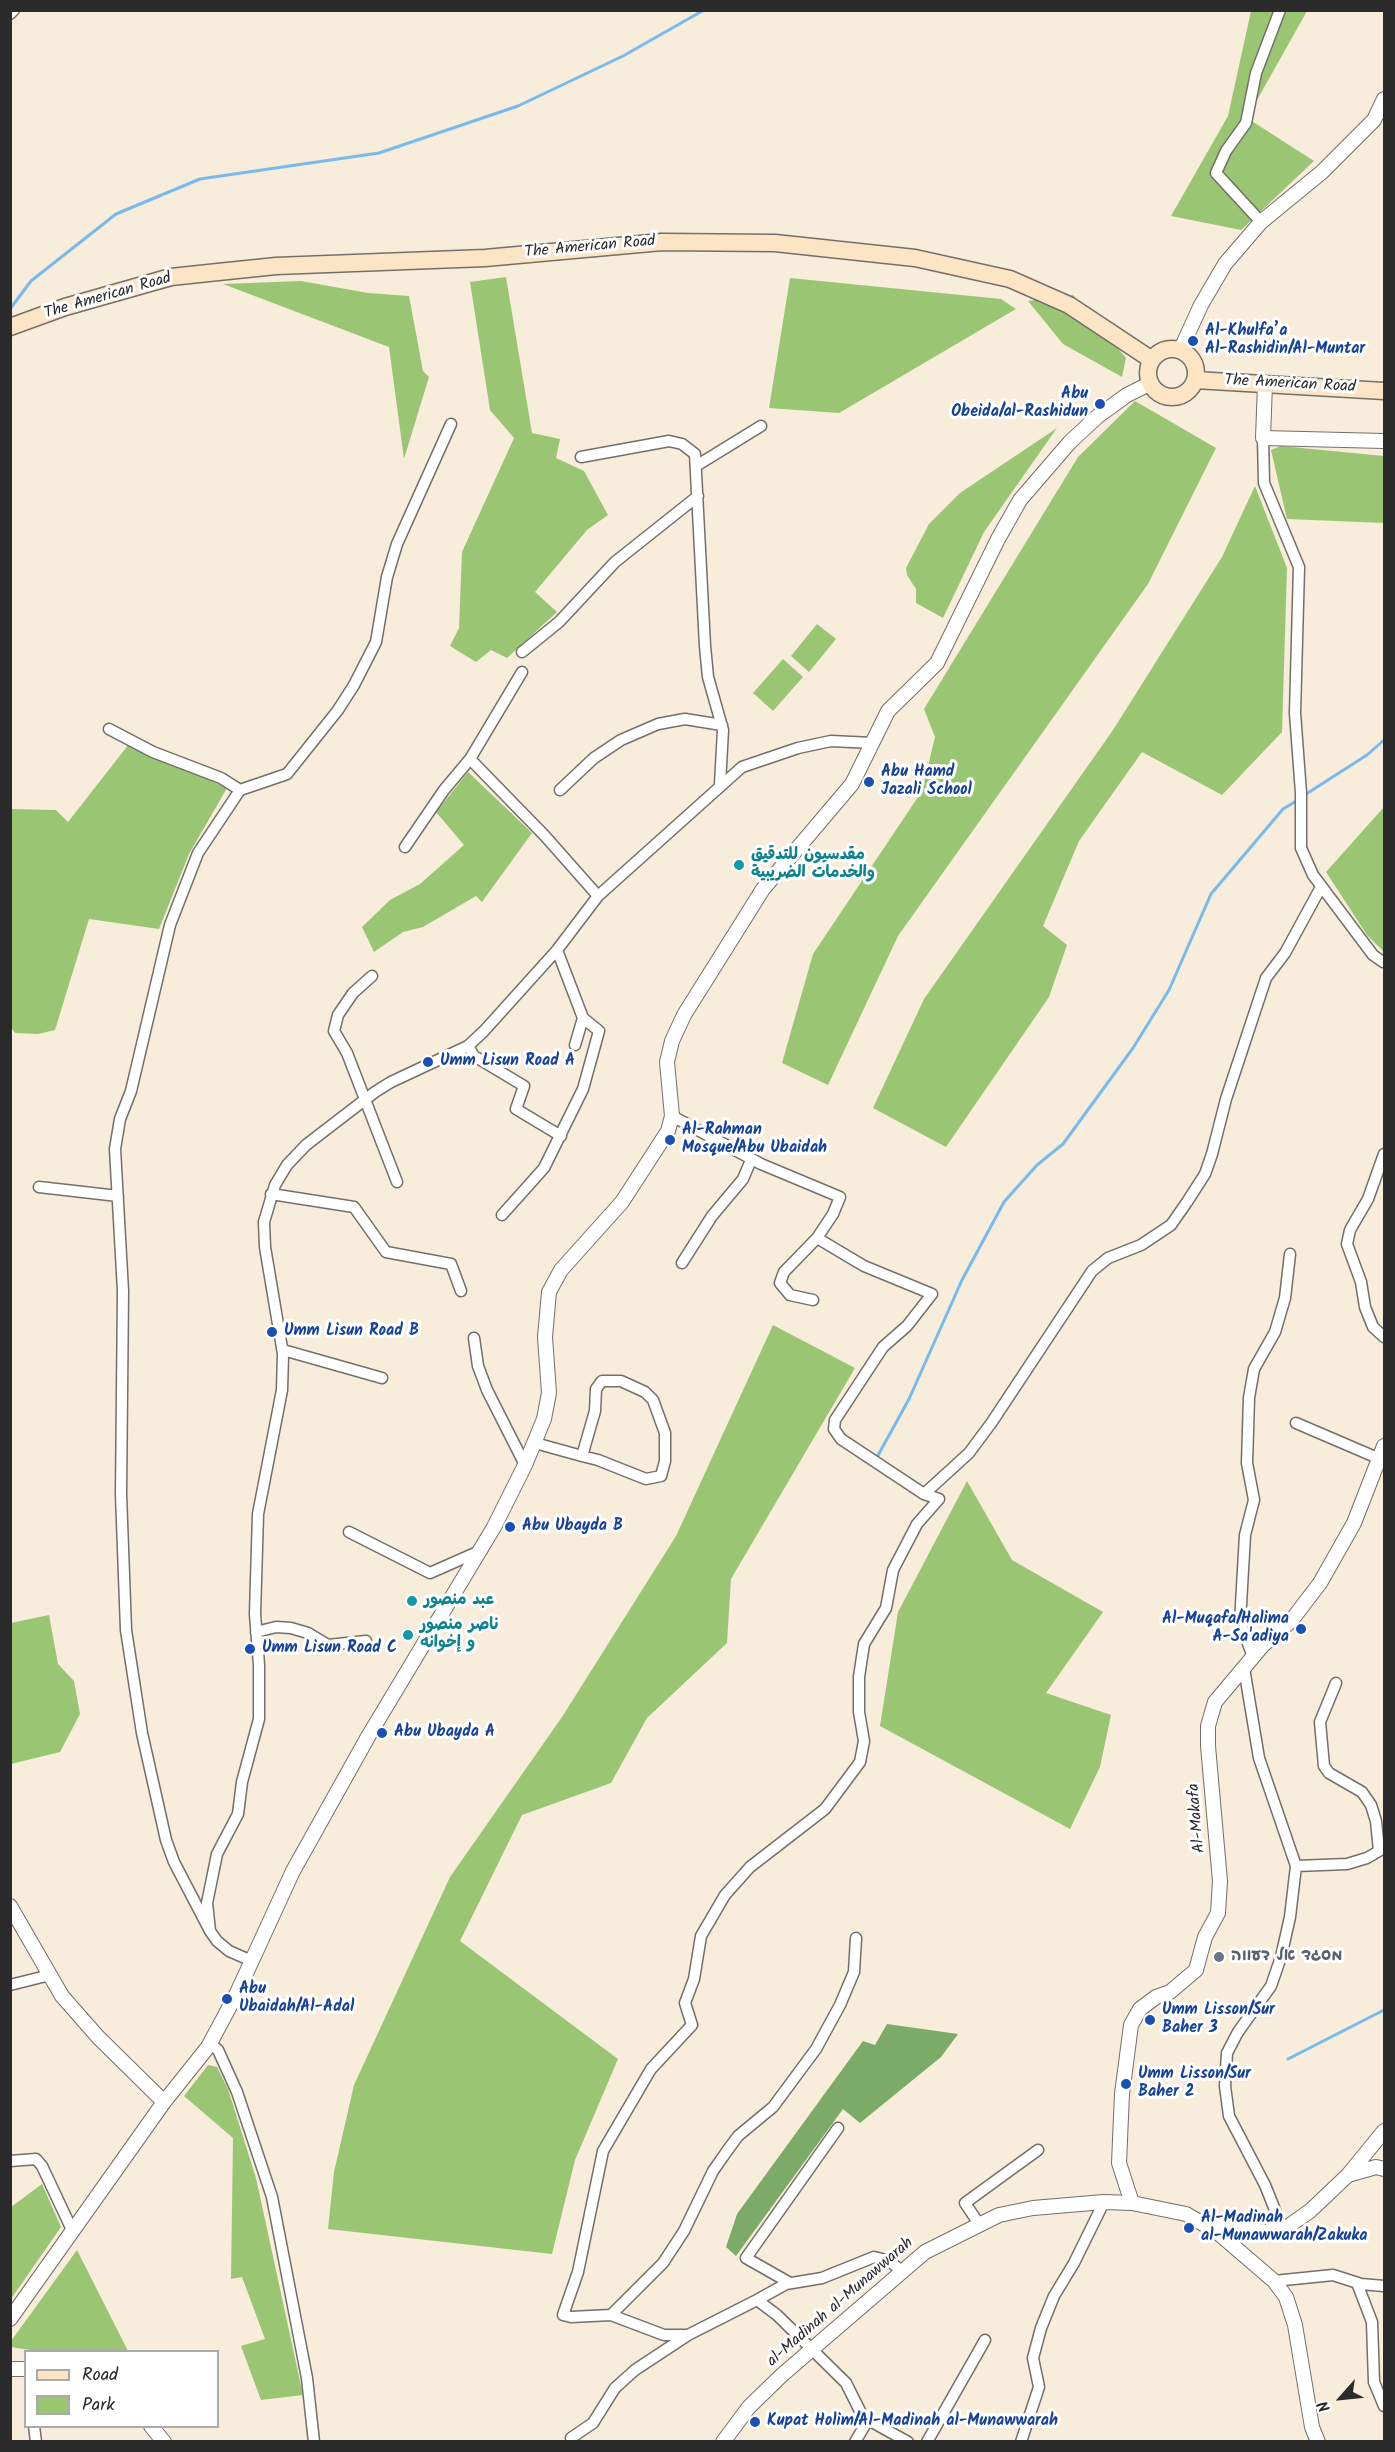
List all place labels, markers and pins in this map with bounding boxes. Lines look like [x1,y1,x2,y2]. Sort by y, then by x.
place label: Al-Khulfa’a Al-Rashidin/Al-Muntar [1205,322,1365,360]
marker: Al-Khulfa’a Al-Rashidin/Al-Muntar [1186,334,1200,348]
place label: Abu Obeida/al-Rashidun [951,385,1088,423]
marker: Abu Obeida/al-Rashidun [1093,397,1107,411]
place label: Abu Hamd Jazali School [881,763,972,801]
marker: Abu Hamd Jazali School [862,775,876,789]
place label: مقدسيون للتدقيق والخدمات الضريبية [751,846,875,884]
marker: مقدسيون للتدقيق والخدمات الضريبية [732,858,746,872]
place label: Umm Lisun Road A [440,1052,575,1072]
marker: Umm Lisun Road A [421,1055,435,1069]
place label: Al-Rahman Mosque/Abu Ubaidah [682,1121,827,1159]
marker: Al-Rahman Mosque/Abu Ubaidah [663,1133,677,1147]
place label: Umm Lisun Road B [284,1322,419,1342]
marker: Umm Lisun Road B [265,1325,279,1339]
place label: Abu Ubayda B [522,1517,623,1537]
marker: Abu Ubayda B [503,1520,517,1534]
place label: عبد منصور [424,1591,494,1611]
marker: عبد منصور [405,1594,419,1608]
place label: Al-Muqafa/Halima A-Sa'adiya [1162,1610,1289,1648]
place label: ناصر منصور و إخوانه [420,1616,500,1654]
marker: Al-Muqafa/Halima A-Sa'adiya [1294,1622,1308,1636]
marker: ناصر منصور و إخوانه [401,1628,415,1642]
place label: Umm Lisun Road C [262,1639,397,1659]
marker: Umm Lisun Road C [243,1642,257,1656]
place label: Abu Ubayda A [394,1723,495,1743]
marker: Abu Ubayda A [375,1726,389,1740]
place label: מסגד אל דעווה [1231,1947,1342,1967]
marker: מסגד אל דעווה [1212,1950,1226,1964]
place label: Abu Ubaidah/Al-Adal [239,1980,354,2018]
marker: Abu Ubaidah/Al-Adal [220,1992,234,2006]
place label: Umm Lisson/Sur Baher 3 [1162,2001,1275,2039]
marker: Umm Lisson/Sur Baher 3 [1143,2013,1157,2027]
place label: Umm Lisson/Sur Baher 2 [1138,2065,1251,2103]
marker: Umm Lisson/Sur Baher 2 [1119,2077,1133,2091]
place label: Al-Madinah al-Munawwarah/Zakuka [1201,2209,1367,2247]
marker: Al-Madinah al-Munawwarah/Zakuka [1182,2221,1196,2235]
place label: Kupat Holim/Al-Madinah al-Munawwarah [767,2412,1058,2432]
marker: Kupat Holim/Al-Madinah al-Munawwarah [748,2415,762,2429]

